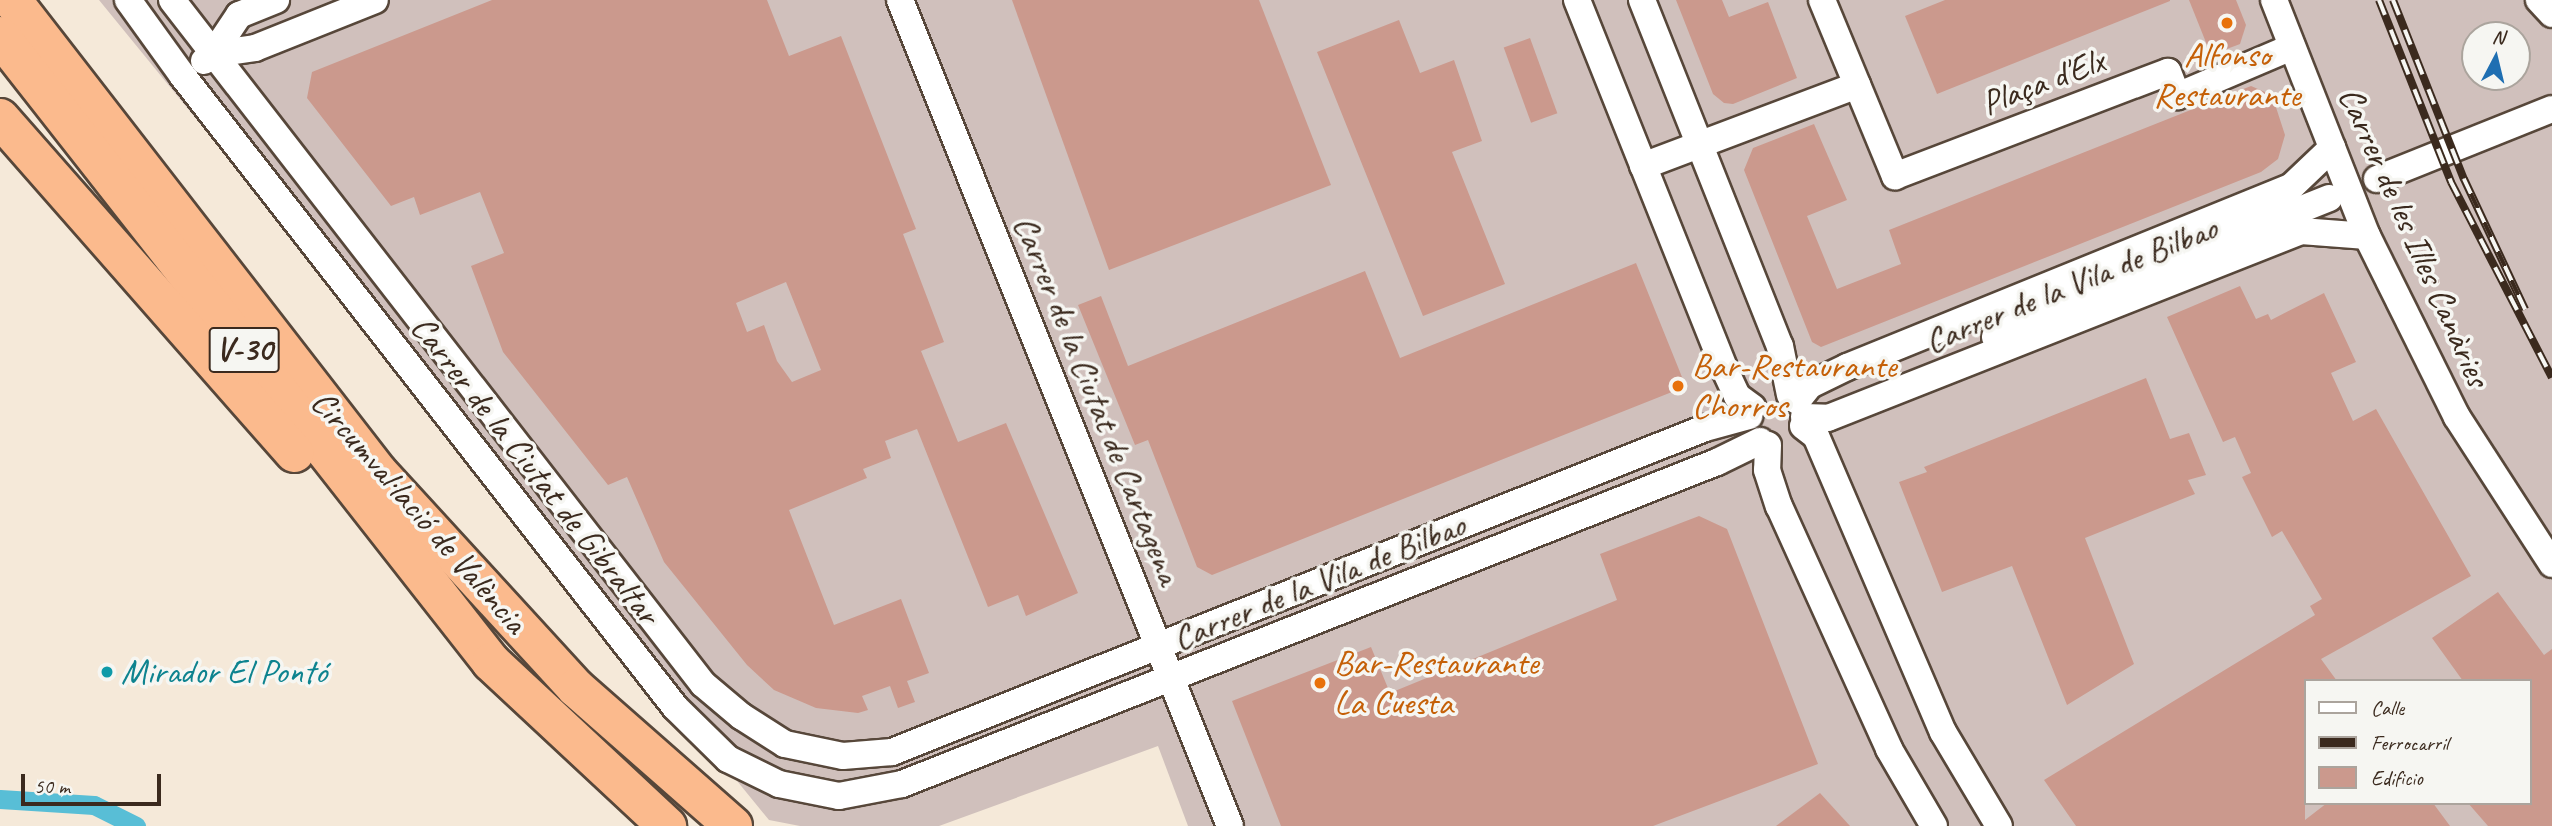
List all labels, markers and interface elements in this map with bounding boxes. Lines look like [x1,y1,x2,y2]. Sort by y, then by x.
marker: Alfonso Restaurante [2219,15,2235,31]
north arrow [2461,21,2531,91]
text: N [2491,25,2506,50]
place label: Alfonso Restaurante [2154,34,2300,116]
street label: Plaça d'Elx [1976,39,2110,125]
street label: Carrer de les Illes Canàries [2329,80,2499,394]
street label: Carrer de la Vila de Bilbao [1919,207,2223,363]
street label: Carrer de la Ciutat de Cartagena [1004,210,1190,590]
street label: Carrer de la Ciutat de Gibraltar [402,308,668,632]
road number: V-30 [207,320,281,380]
place label: Bar-Restaurante Chorros [1692,345,1896,427]
marker: Bar-Restaurante Chorros [1670,378,1686,394]
street label: Circumval·lació de València [301,381,537,643]
street label: Carrer de la Vila de Bilbao [1167,504,1471,660]
place label: Bar-Restaurante La Cuesta [1334,642,1538,724]
place label: Mirador El Pontó [121,651,327,693]
marker: Mirador El Pontó [99,664,115,680]
marker: Bar-Restaurante La Cuesta [1312,675,1328,691]
legend [2304,679,2531,805]
text: Calle [2371,695,2404,721]
text: Ferrocarril [2371,730,2449,756]
scale bar [24,760,164,804]
text: Edificio [2371,765,2423,791]
text: 50 m [34,773,70,799]

